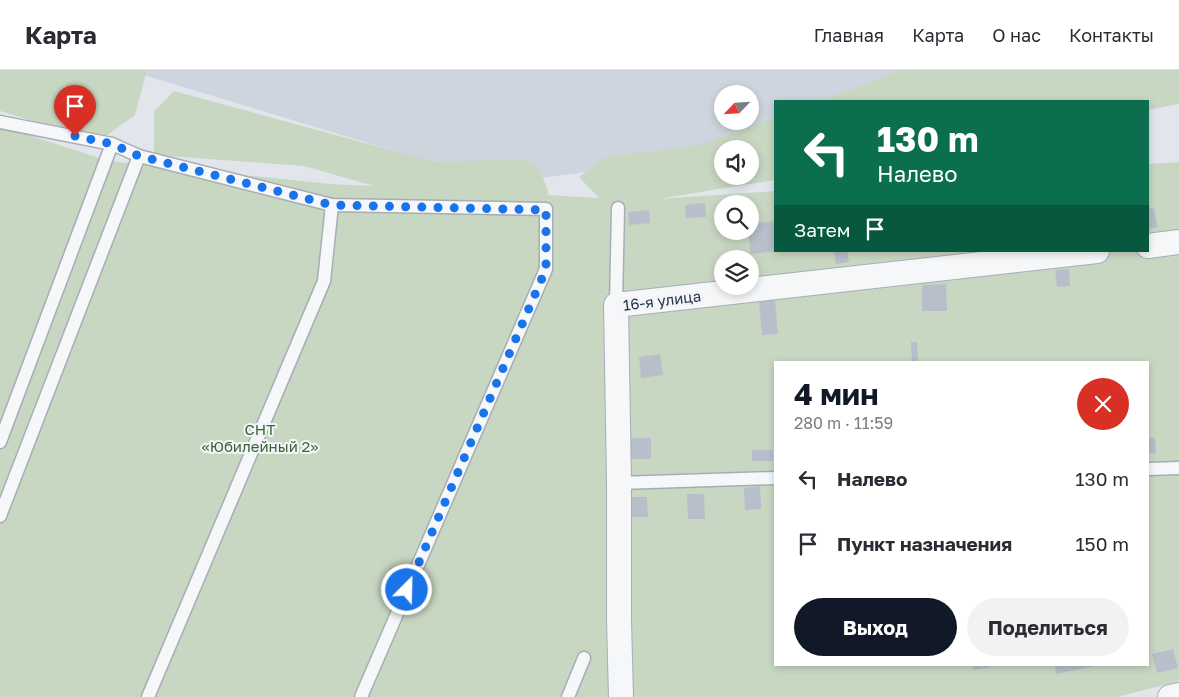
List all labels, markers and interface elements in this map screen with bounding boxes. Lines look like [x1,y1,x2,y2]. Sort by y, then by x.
text: Карта [25,20,97,49]
text: Главная [814,24,884,46]
text: Карта [912,24,964,46]
text: О нас [992,24,1041,46]
text: Контакты [1069,24,1154,46]
pin [54,85,96,136]
north arrow [714,85,759,130]
map controls [714,85,759,295]
icon: arrive [61,92,89,120]
text: 130 m [877,118,979,160]
icon: left [794,120,859,185]
button: sound [714,140,759,185]
text: Налево [877,160,957,187]
button: search [714,195,759,240]
icon: arrive [861,215,889,243]
text: Затем [794,218,851,241]
button: layers [714,250,759,295]
street label: 16-я улица [622,286,702,314]
text: 4 мин [794,376,878,412]
button: close [1077,378,1129,430]
text: 280 m · 11:59 [794,413,893,433]
park label: СНТ «Юбилейный 2» [201,420,319,455]
icon: left [794,465,822,493]
text: Налево [837,467,907,490]
text: 130 m [1075,467,1129,490]
icon: arrive [794,530,822,558]
text: Пункт назначения [837,532,1012,555]
text: 150 m [1075,532,1129,555]
position arrow [380,563,432,615]
button: Выход [794,598,957,656]
button: Поделиться [967,598,1129,656]

